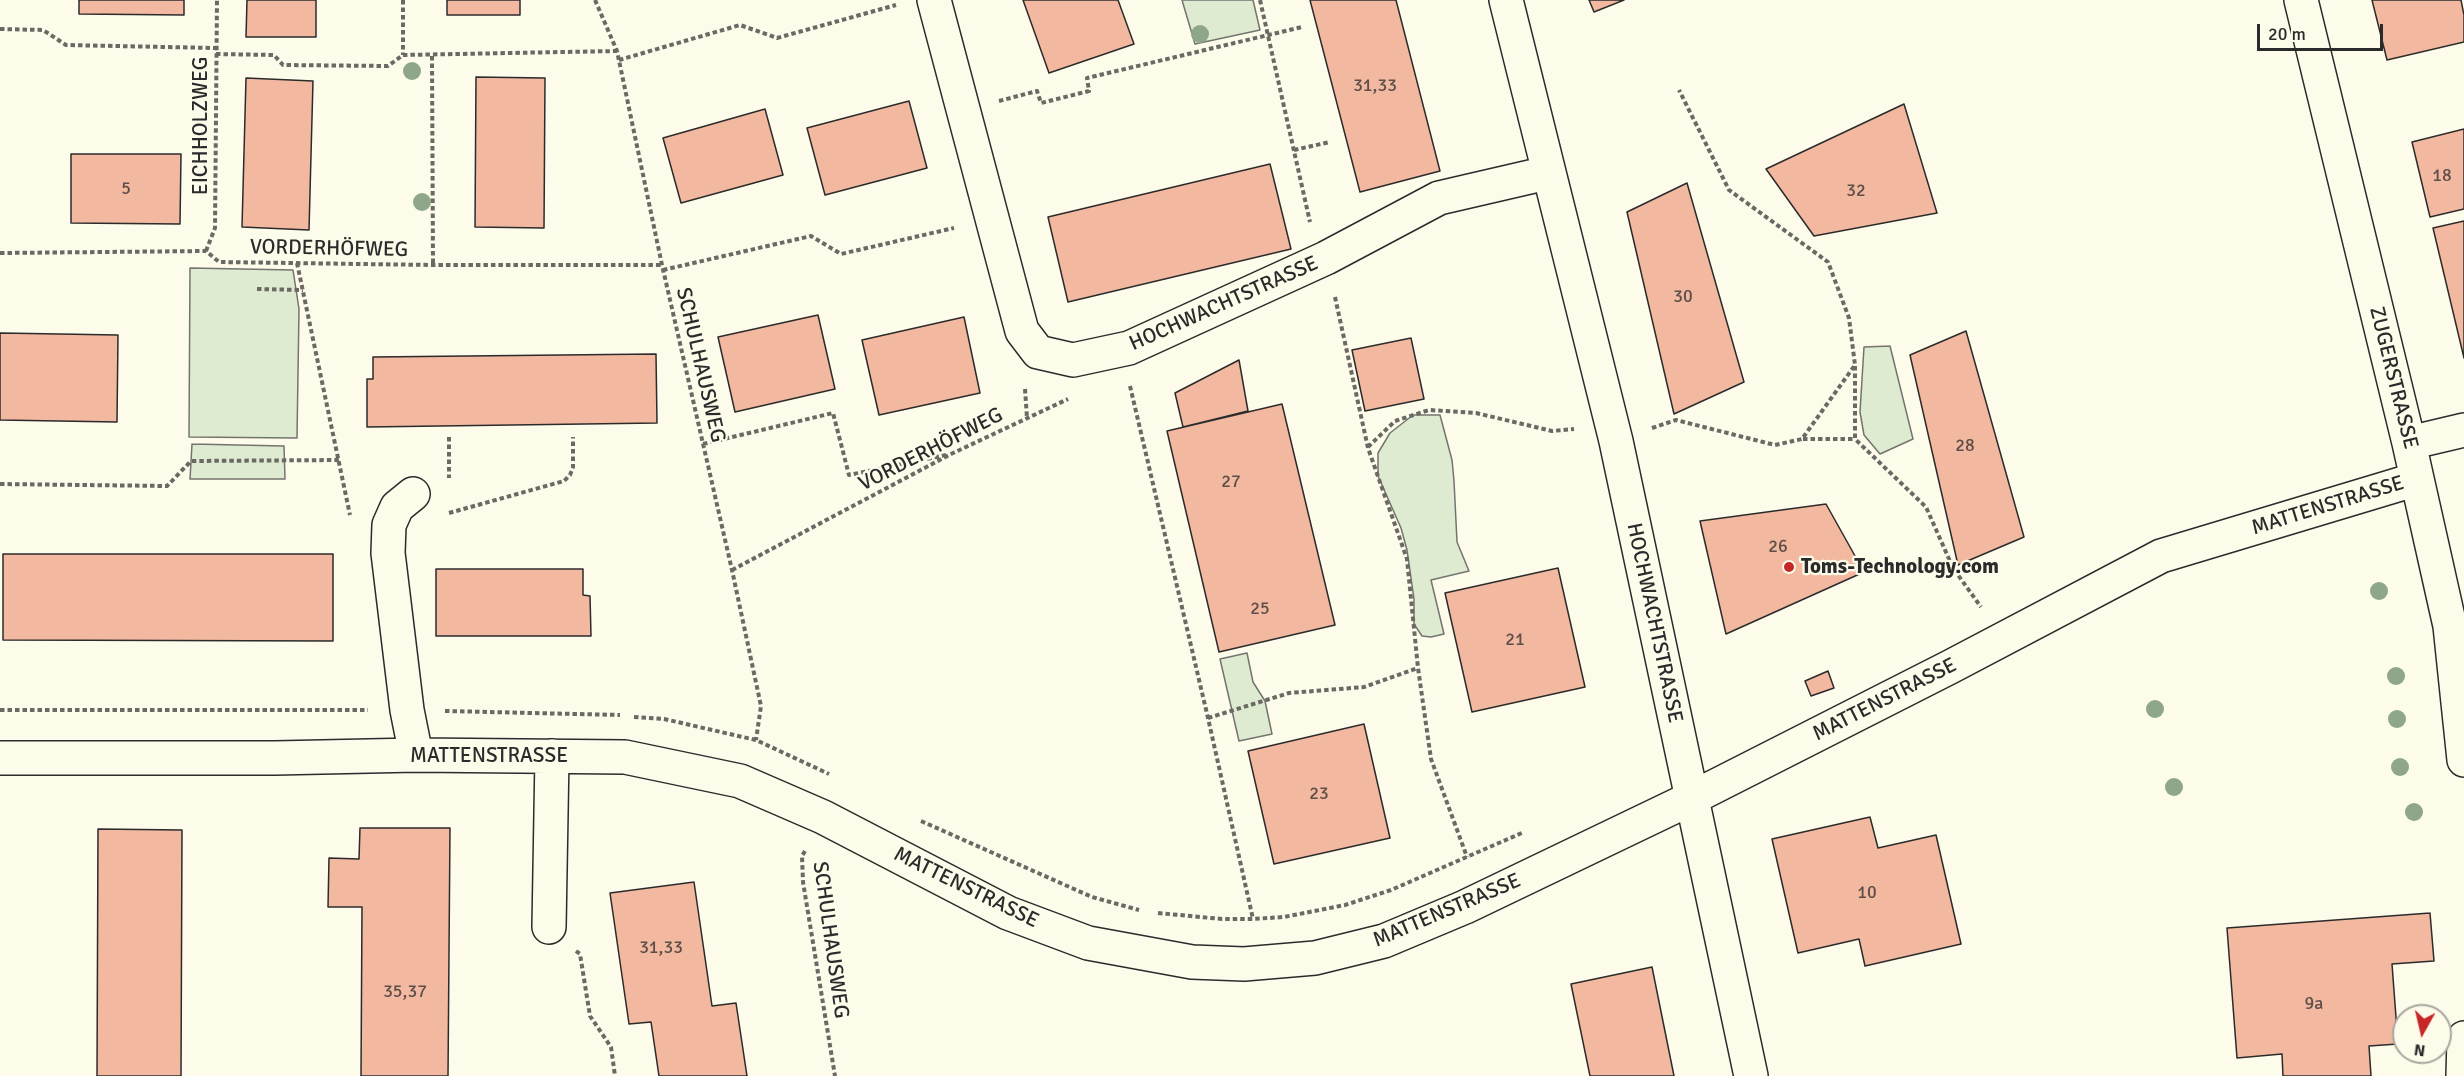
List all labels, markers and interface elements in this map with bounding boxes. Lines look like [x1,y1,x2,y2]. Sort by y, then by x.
scale bar [2260,12,2386,50]
text: 20 m [2268,23,2306,45]
street label: EICHHOLZWEG [188,57,214,195]
house number: 31,33 [1353,75,1397,97]
house number: 18 [2432,165,2452,187]
house number: 5 [121,178,131,200]
house number: 32 [1846,180,1866,202]
street label: VORDERHÖFWEG [250,235,408,263]
street label: HOCHWACHTSTRASSE [1126,251,1322,357]
street label: SCHULHAUSWEG [670,285,730,445]
house number: 30 [1673,286,1693,308]
street label: ZUGERSTRASSE [2363,304,2423,452]
street label: VORDERHÖFWEG [855,403,1007,497]
house number: 28 [1955,435,1975,457]
house number: 27 [1221,471,1241,493]
street label: MATTENSTRASSE [2249,471,2407,541]
street label: HOCHWACHTSTRASSE [1620,521,1688,725]
house number: 26 [1768,536,1788,558]
place label: Toms-Technology.com [1801,554,1999,580]
marker: Toms-Technology.com [1782,560,1796,574]
house number: 25 [1250,598,1270,620]
house number: 21 [1505,629,1525,651]
street label: MATTENSTRASSE [1809,653,1961,747]
street label: MATTENSTRASSE [410,743,568,769]
house number: 23 [1309,783,1329,805]
street label: MATTENSTRASSE [889,842,1043,934]
street label: SCHULHAUSWEG [807,860,853,1020]
street label: MATTENSTRASSE [1369,869,1525,953]
house number: 10 [1857,882,1877,904]
house number: 31,33 [639,937,683,959]
house number: 35,37 [383,981,427,1003]
house number: 9a [2305,993,2323,1015]
north arrow [2392,1004,2452,1064]
text: N [2413,1039,2427,1061]

